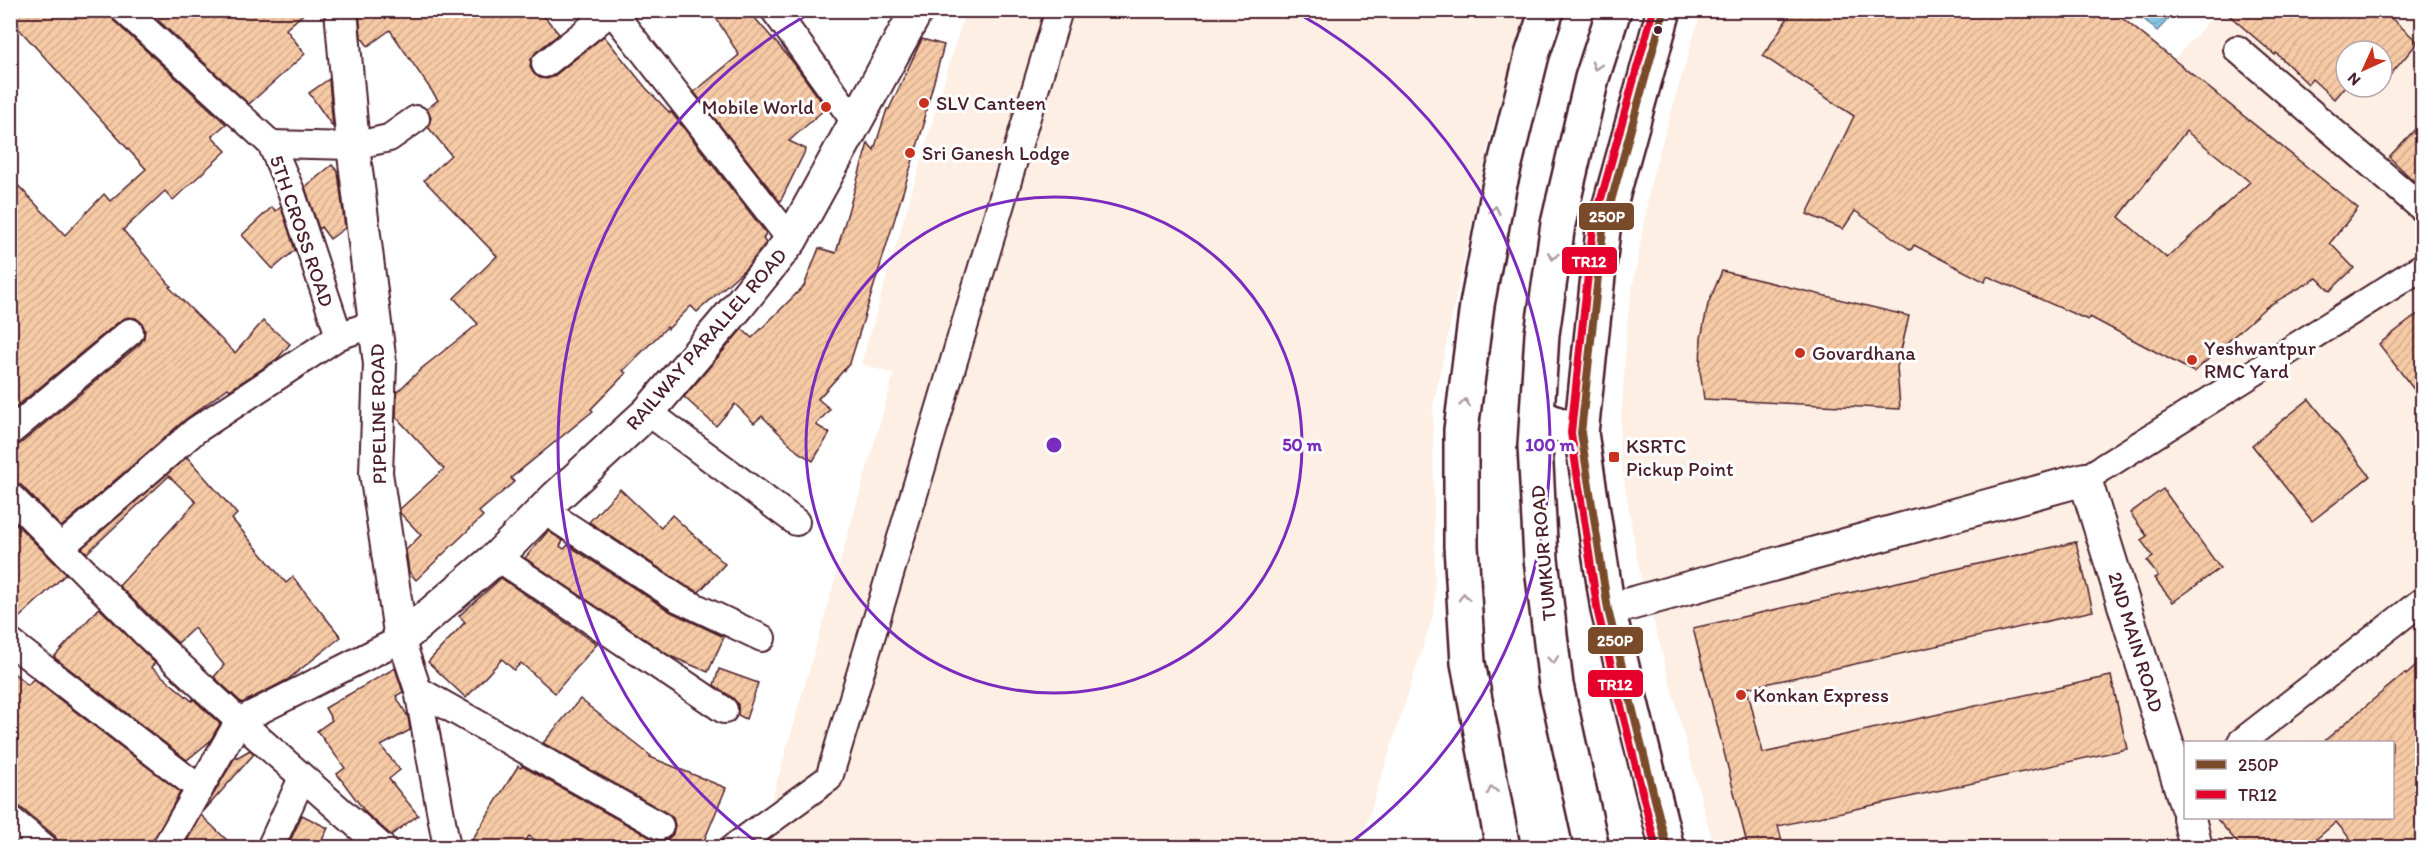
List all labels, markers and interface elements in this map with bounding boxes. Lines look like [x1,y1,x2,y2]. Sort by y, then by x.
unlabelled marker [1652,24,1664,36]
north arrow [2334,39,2394,99]
one-way arrow [1591,60,1603,71]
text: N [2343,69,2364,90]
place label: SLV Canteen [936,91,1046,115]
place label: Mobile World [702,95,814,119]
marker: SLV Canteen [917,96,931,110]
marker: Mobile World [819,100,833,114]
place label: Sri Ganesh Lodge [922,141,1070,165]
marker: Sri Ganesh Lodge [903,146,917,160]
street label: 5TH CROSS ROAD [265,152,339,310]
line badge: 250P [1578,202,1635,231]
one-way arrow [1488,205,1501,215]
text: 250P [1589,207,1626,226]
street label: RAILWAY PARALLEL ROAD [620,243,792,435]
line badge: TR12 [1561,246,1618,275]
one-way arrow [1548,252,1560,261]
text: TR12 [1571,252,1607,271]
place label: Yeshwantpur RMC Yard [2204,336,2316,383]
place label: Govardhana [1812,341,1916,365]
street label: PIPELINE ROAD [365,343,391,485]
marker: Govardhana [1793,346,1807,360]
marker: Yeshwantpur RMC Yard [2185,353,2199,367]
one-way arrow [1458,398,1470,407]
text: 50 m [1282,434,1323,456]
text: 100 m [1525,434,1576,456]
place label: KSRTC Pickup Point [1626,434,1734,481]
centre of rings [1044,435,1064,455]
marker: KSRTC Pickup Point [1607,450,1621,464]
street label: TUMKUR ROAD [1525,484,1561,622]
street label: 2ND MAIN ROAD [2103,569,2169,715]
one-way arrow [1458,593,1471,602]
line badge: 250P [1587,626,1644,655]
text: 250P [1597,631,1634,650]
one-way arrow [1546,655,1558,664]
line badge: TR12 [1587,669,1644,698]
text: TR12 [1597,675,1633,694]
place label: Konkan Express [1753,683,1889,707]
marker: Konkan Express [1734,688,1748,702]
legend [2184,741,2394,819]
text: 250P [2238,754,2278,776]
text: TR12 [2238,784,2278,806]
one-way arrow [1486,785,1499,795]

